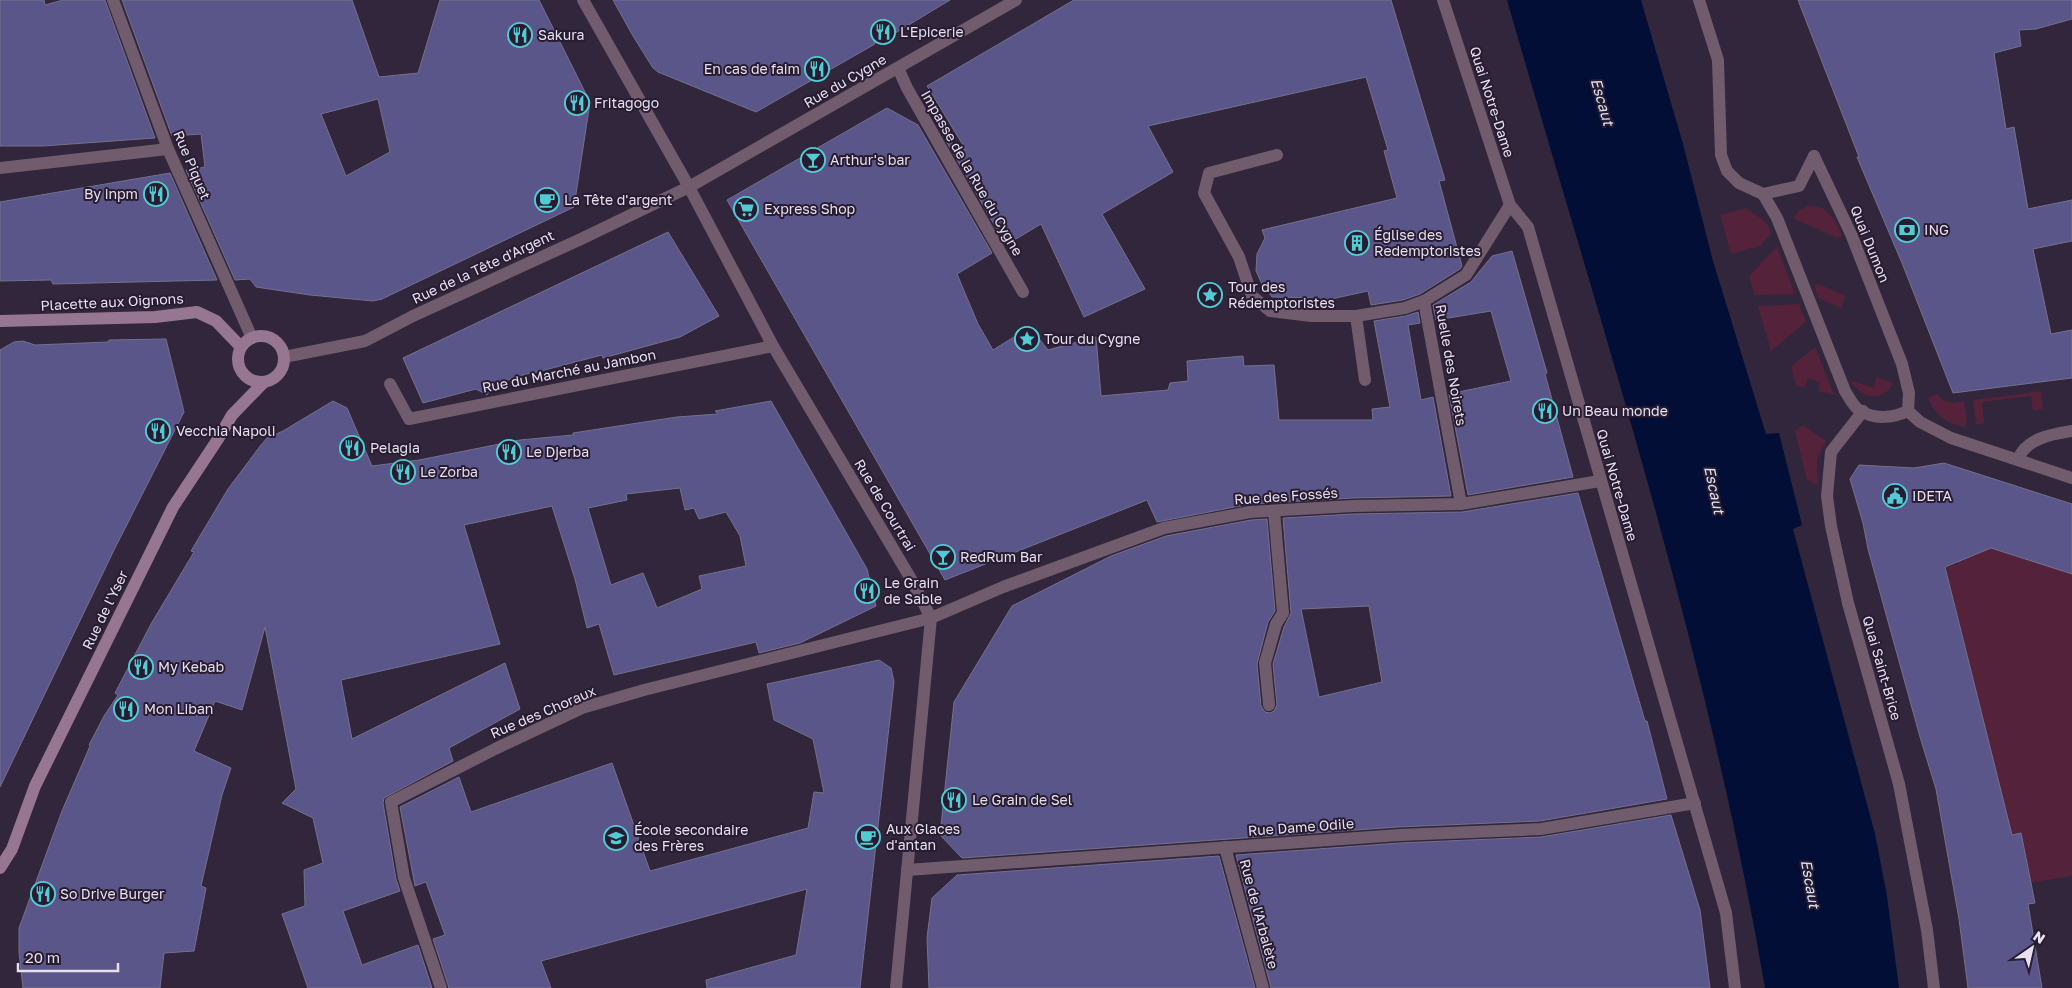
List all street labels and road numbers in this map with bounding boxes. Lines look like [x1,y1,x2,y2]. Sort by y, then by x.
street label: Quai Notre-Dame [1467,44,1518,159]
street label: Rue du Cygne [801,50,889,111]
street label: Impasse de la Rue du Cygne [918,87,1027,259]
street label: Rue Piquet [170,128,215,202]
street label: Quai Dumon [1847,203,1894,285]
street label: Rue de la Tête d'Argent [409,226,556,307]
street label: Placette aux Oignons [40,289,184,314]
street label: Ruelle des Noirets [1432,303,1471,427]
street label: Rue du Marché au Jambon [481,345,657,396]
street label: Quai Notre-Dame [1593,427,1642,543]
street label: Rue de Courtrai [851,456,920,554]
street label: Rue des Fossés [1234,483,1338,508]
street label: Rue de l'Yser [78,567,131,652]
street label: Quai Saint-Brice [1859,614,1906,722]
street label: Rue des Choraux [488,682,598,741]
street label: Rue Dame Odile [1247,814,1355,839]
street label: Rue de l'Arbalète [1237,857,1282,971]

